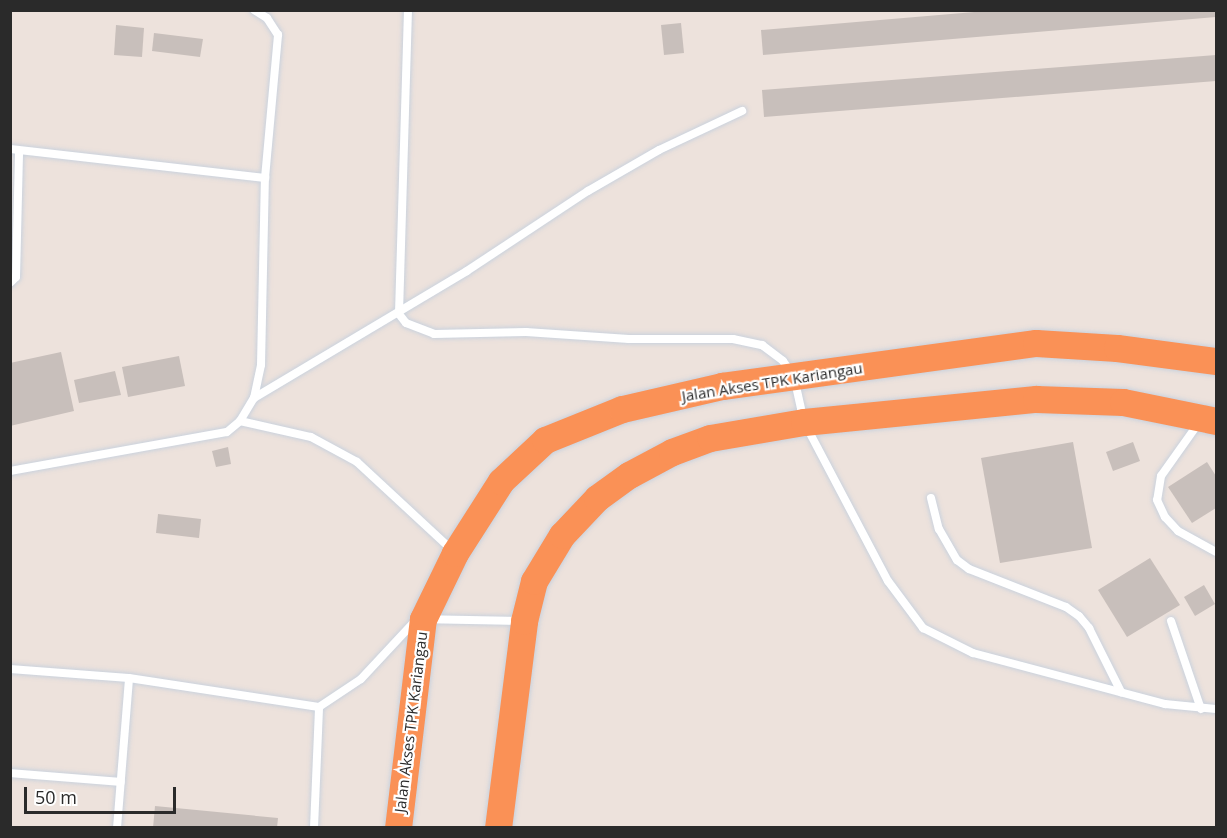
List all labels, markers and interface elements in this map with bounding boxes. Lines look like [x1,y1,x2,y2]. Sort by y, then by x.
street label: Jalan Akses TPK Kariangau [680,359,864,405]
street label: Jalan Akses TPK Kariangau [391,630,431,814]
scale bar [27,775,178,813]
text: 50 m [35,785,77,809]

